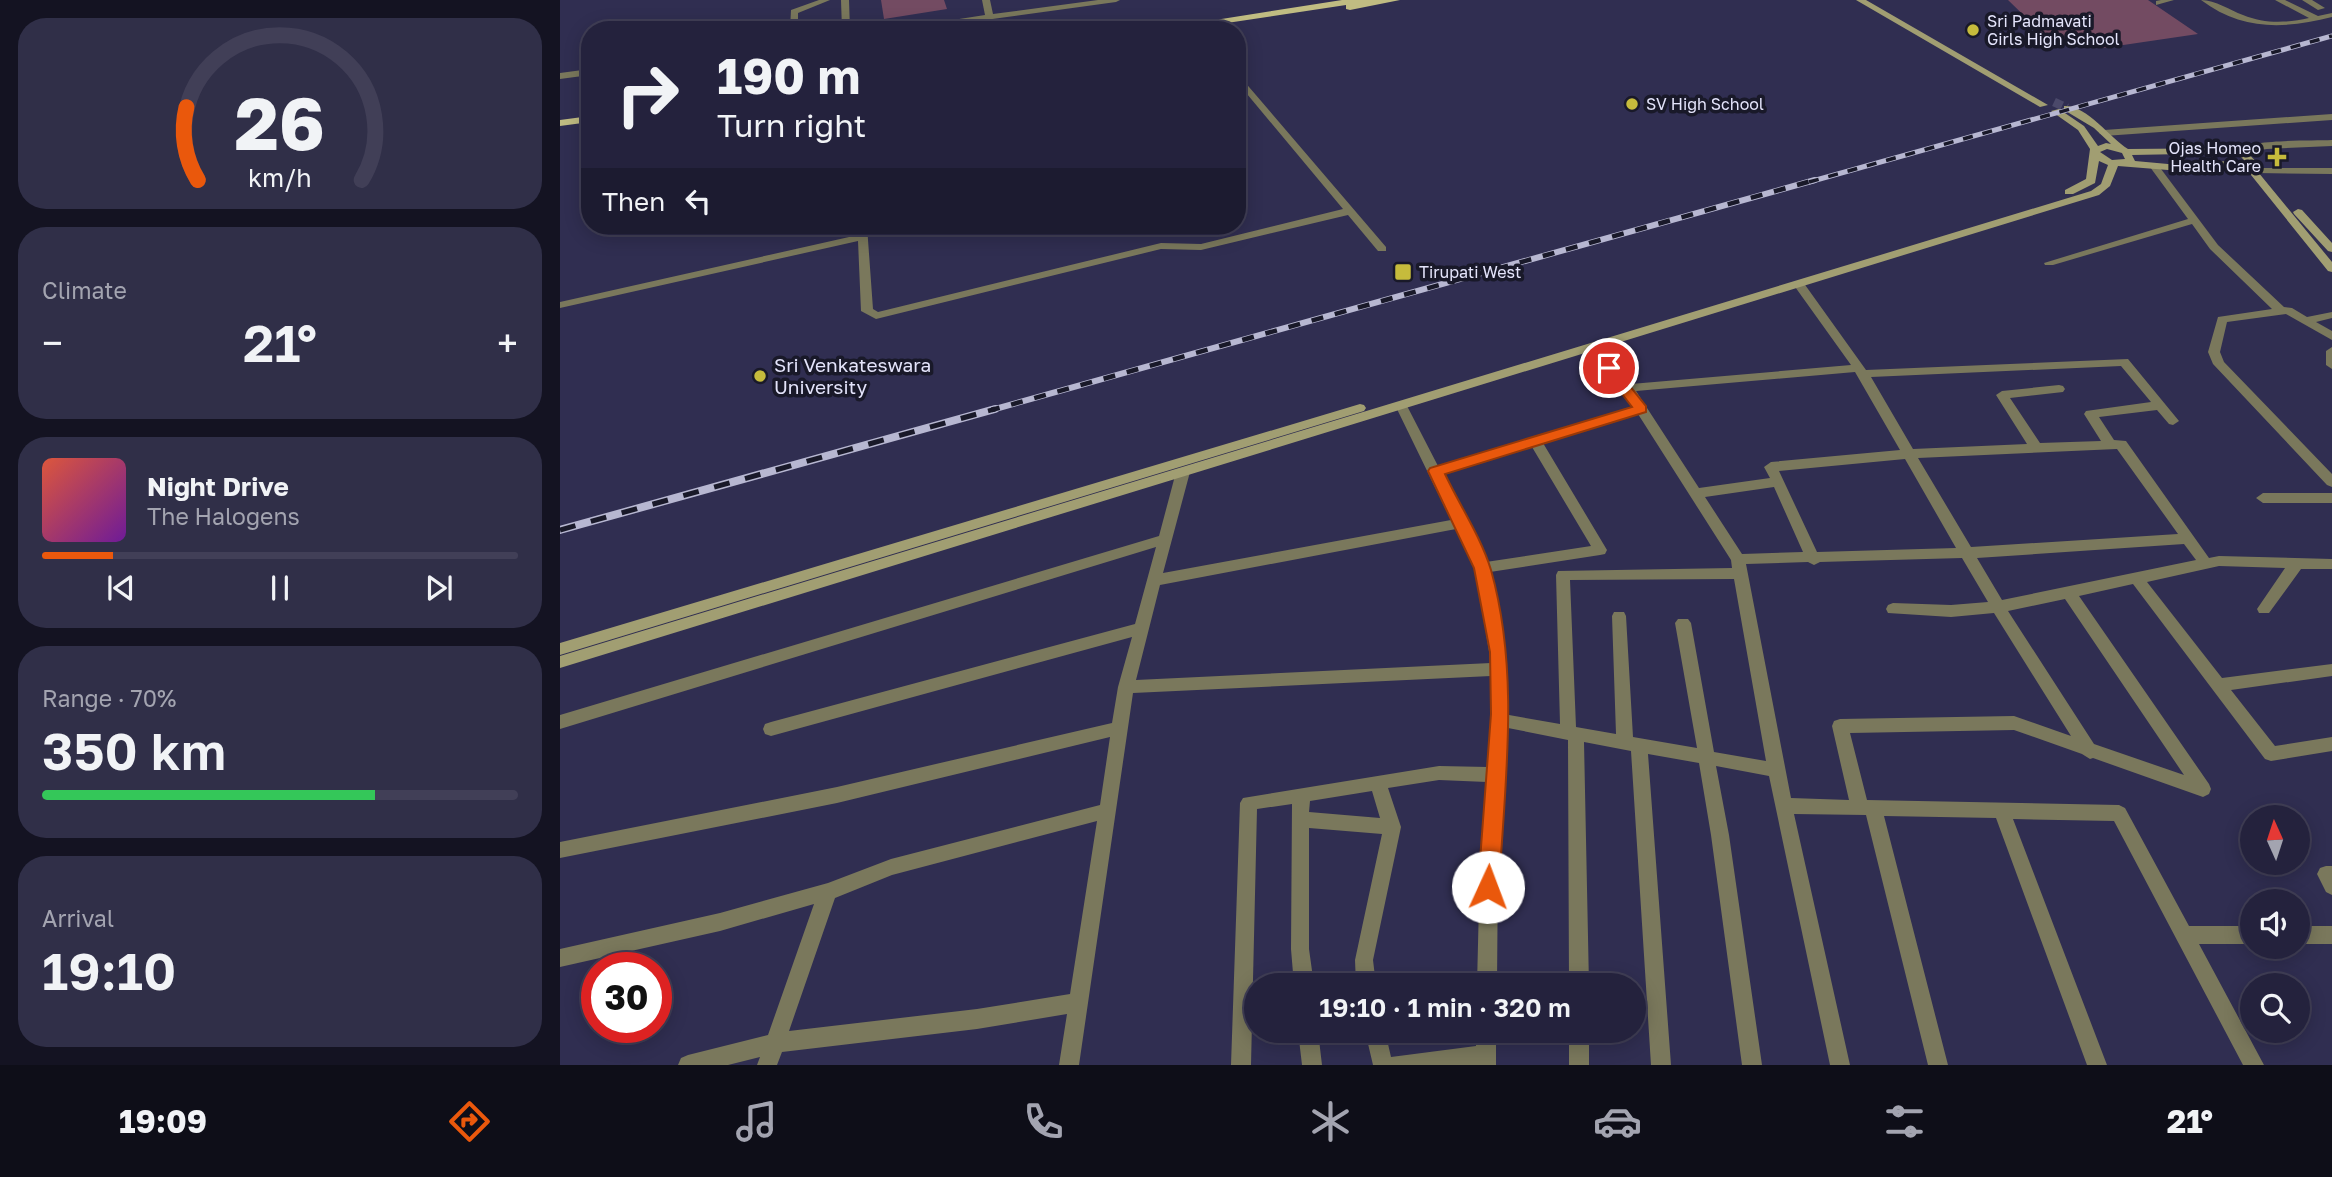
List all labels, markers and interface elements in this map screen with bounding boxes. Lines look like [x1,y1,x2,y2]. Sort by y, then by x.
place label: Sri Padmavati Girls High School [1987,11,2120,49]
marker: Sri Padmavati Girls High School [1965,22,1981,38]
text: 190 m [717,46,860,105]
icon: right [602,49,693,140]
text: 26 [235,79,325,166]
place label: SV High School [1646,94,1764,114]
marker: SV High School [1624,96,1640,112]
text: Turn right [717,106,866,144]
place label: Ojas Homeo Health Care [2169,138,2261,176]
marker: Ojas Homeo Health Care [2267,147,2287,167]
text: km/h [248,162,312,193]
icon: left [679,182,717,220]
text: Then [602,186,665,217]
marker: Tirupati West [1393,262,1413,282]
place label: Tirupati West [1419,262,1521,282]
text: Climate [42,276,127,304]
text: 21° [243,311,317,373]
text: − [42,320,63,365]
text: + [497,320,518,365]
pin [1579,338,1639,398]
icon: arrive [1590,349,1628,387]
place label: Sri Venkateswara University [774,353,931,398]
marker: Sri Venkateswara University [752,368,768,384]
text: Night Drive [147,471,289,502]
text: The Halogens [147,502,300,530]
icon: previous [102,569,140,607]
icon: pause [261,569,299,607]
icon: next [420,569,458,607]
text: Range · 70% [42,684,176,712]
text: 350 km [42,719,226,781]
north arrow [2240,805,2310,875]
map controls [2240,805,2310,1043]
position arrow [1451,850,1525,924]
button: sound [2240,889,2310,959]
text: Arrival [42,904,114,932]
text: 19:10 [42,939,176,1001]
speed limit sign: 30 [581,952,672,1043]
button: search [2240,973,2310,1043]
text: 19:10 · 1 min · 320 m [1319,992,1571,1023]
icon: directions [445,1097,494,1146]
icon: music [732,1097,781,1146]
icon: phone [1019,1097,1068,1146]
icon: climate [1306,1097,1355,1146]
icon: car [1593,1097,1642,1146]
icon: filters [1880,1097,1929,1146]
text: 19:09 [119,1102,207,1140]
text: 21° [2167,1102,2213,1140]

